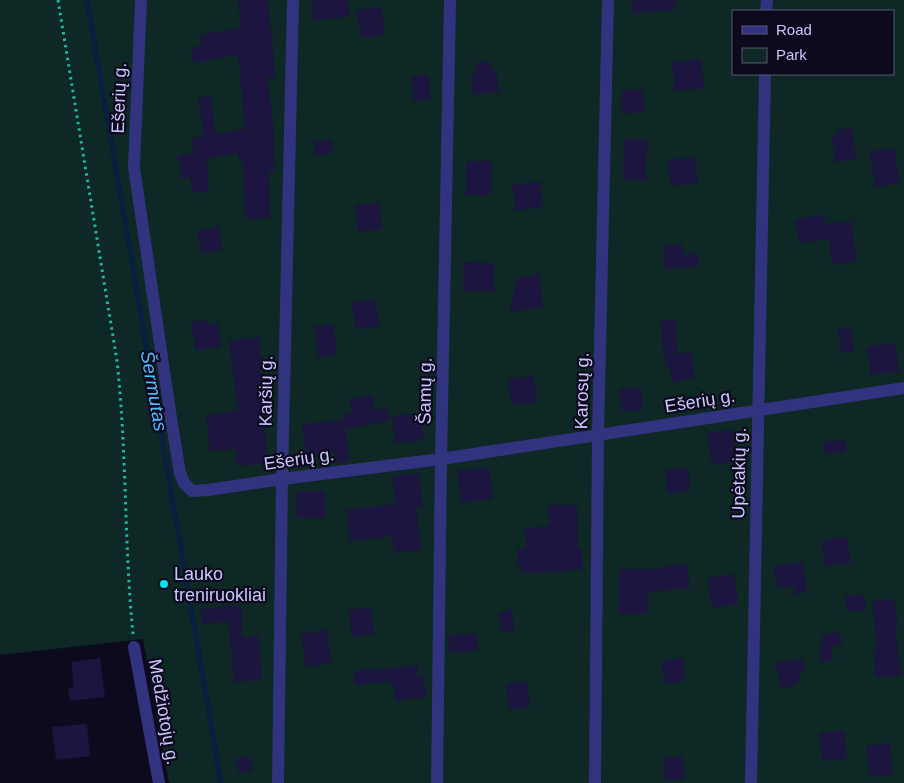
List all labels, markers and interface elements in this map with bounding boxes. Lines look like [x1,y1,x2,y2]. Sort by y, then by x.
legend [732,10,894,75]
text: Road [776,21,812,38]
text: Park [776,46,807,63]
street label: Ešerių g. [108,62,130,134]
water label: Šermutas [137,349,171,433]
street label: Karosų g. [571,352,593,430]
street label: Karšių g. [255,355,277,427]
street label: Šamų g. [413,357,436,425]
street label: Ešerių g. [663,386,737,416]
street label: Upėtakių g. [728,427,750,519]
street label: Ešerių g. [262,444,336,474]
place label: Lauko treniruokliai [174,564,266,605]
marker: Lauko treniruokliai [158,578,170,590]
street label: Medžiotojų g. [145,658,183,766]

